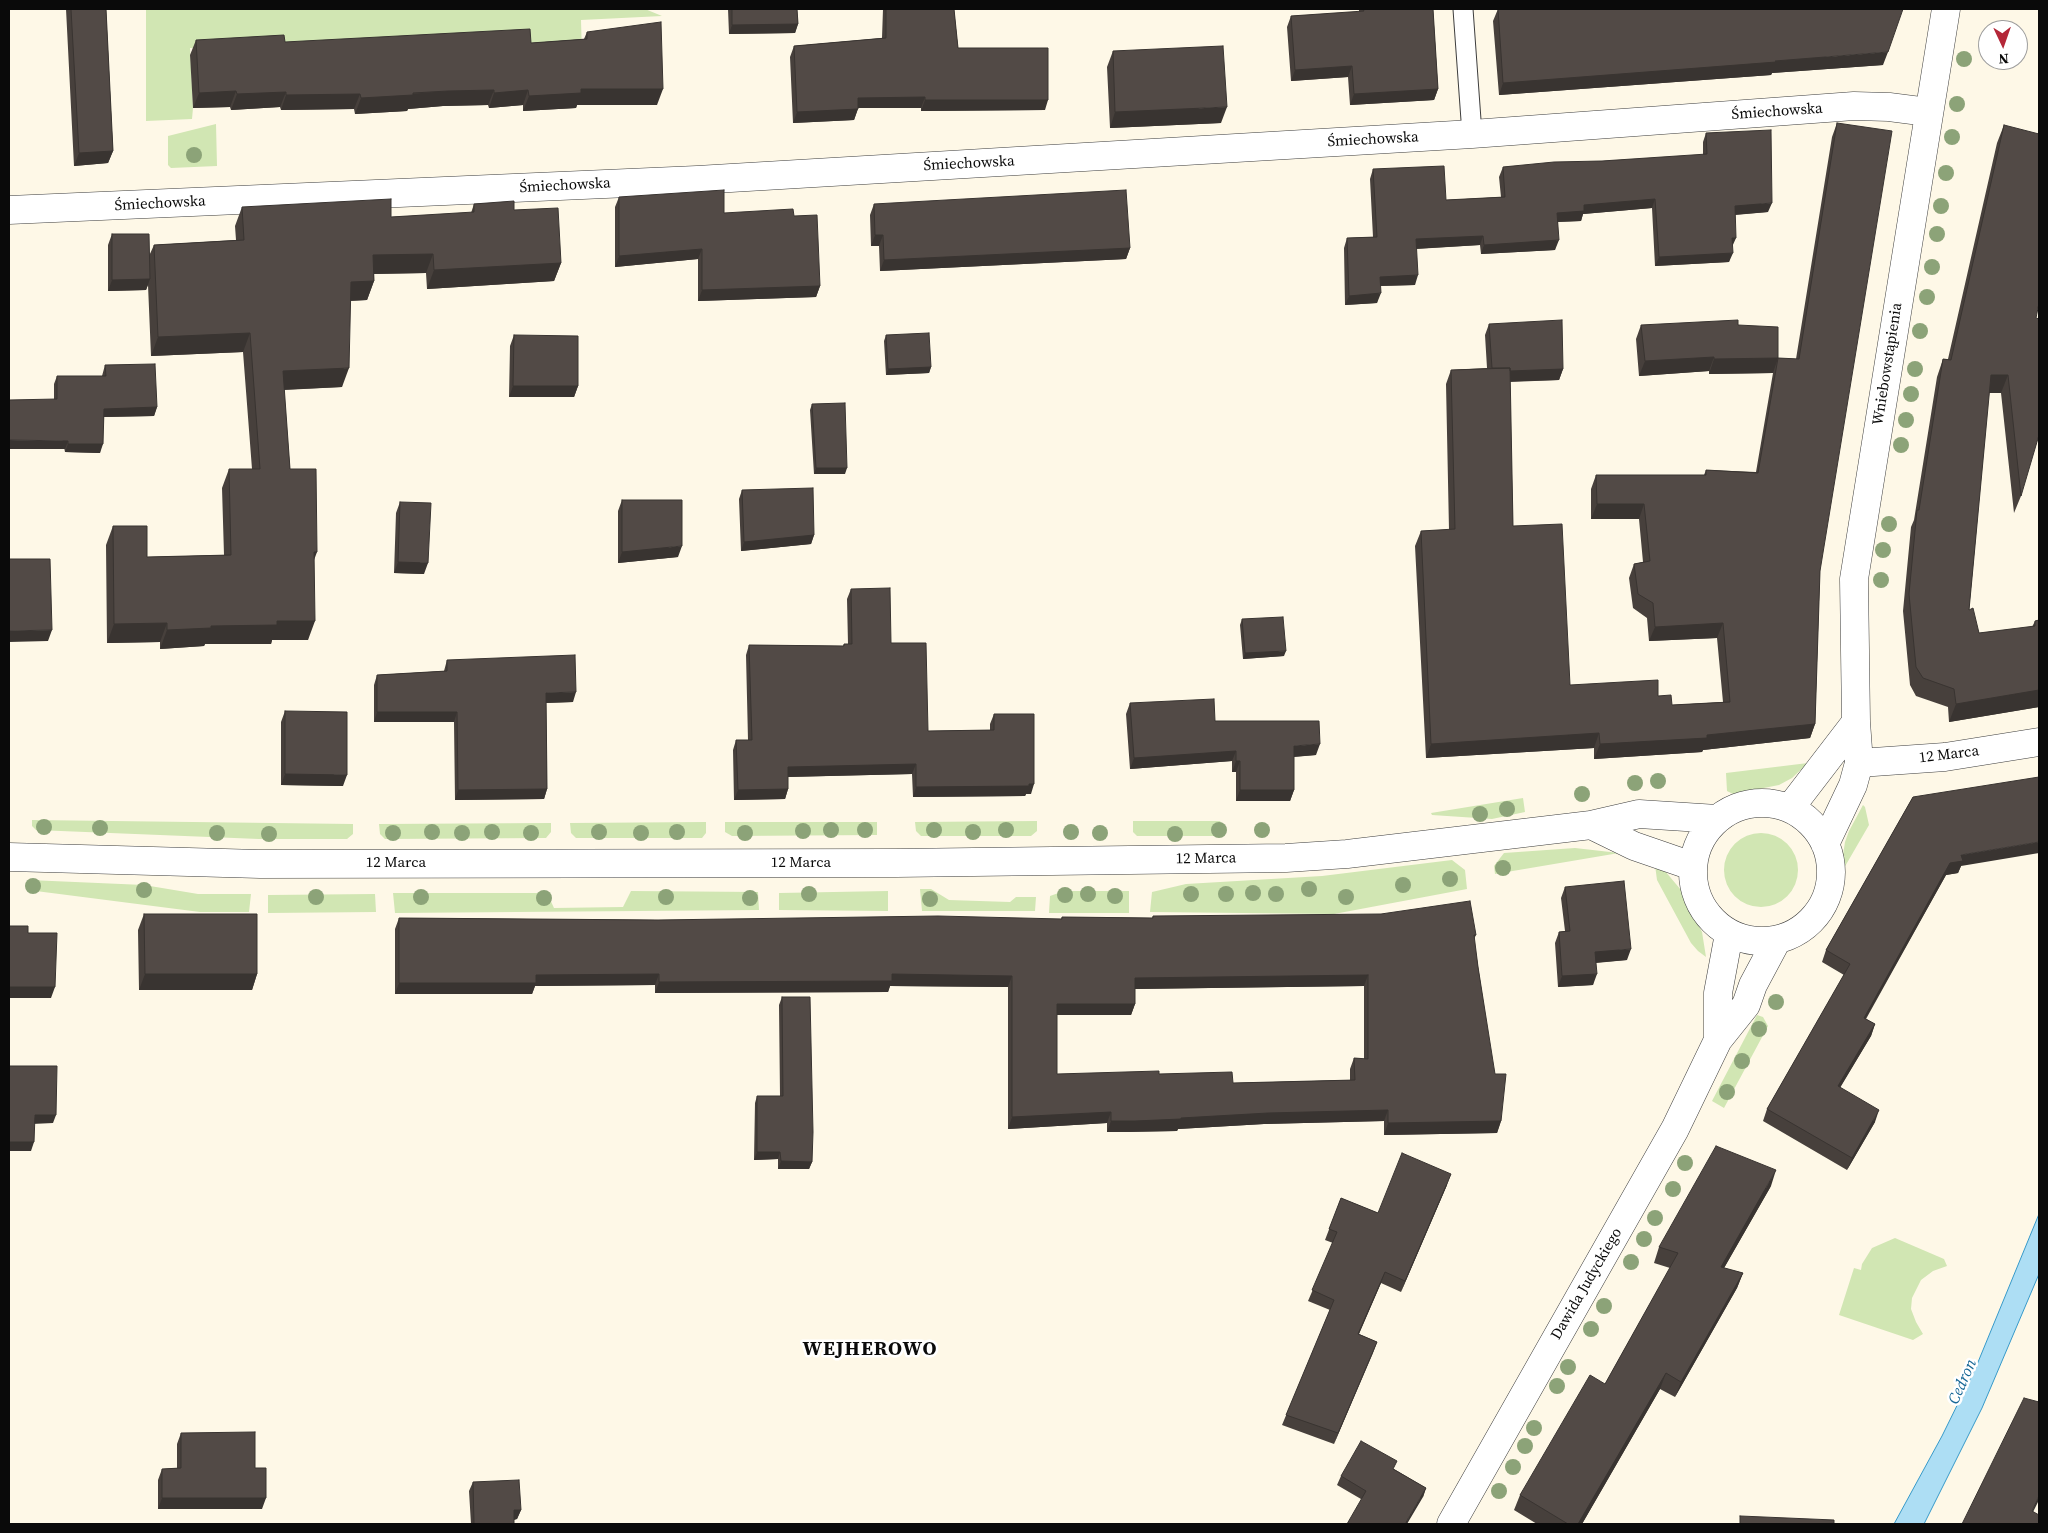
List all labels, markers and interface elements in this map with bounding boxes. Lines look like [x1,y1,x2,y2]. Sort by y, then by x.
north arrow [1978,20,2028,70]
text: N [1998,49,2009,69]
street label: Śmiechowska [1731,100,1823,124]
street label: Śmiechowska [1327,129,1419,151]
street label: Śmiechowska [923,153,1015,175]
street label: Śmiechowska [519,175,611,197]
street label: Śmiechowska [114,193,206,215]
street label: Wniebowstąpienia [1869,301,1907,427]
street label: 12 Marca [1918,742,1980,768]
street label: 12 Marca [1176,849,1236,869]
street label: 12 Marca [366,854,426,872]
street label: 12 Marca [771,854,831,872]
street label: Dawida Judyckiego [1548,1225,1626,1343]
district label: WEJHEROWO [801,1338,939,1362]
water label: Cedron [1945,1357,1981,1407]

